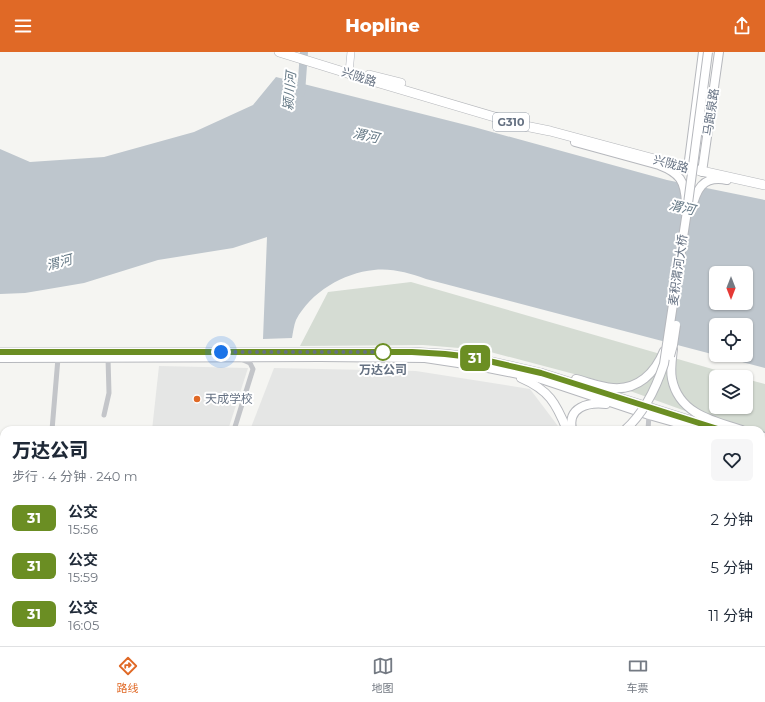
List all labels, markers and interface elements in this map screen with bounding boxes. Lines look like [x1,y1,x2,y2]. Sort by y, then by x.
icon: menu [12,15,34,37]
text: Hopline [345,15,420,37]
icon: share [731,15,753,37]
street label: 兴陇路 [340,64,379,89]
water label: 颍川河 [279,68,299,111]
street label: 马跑泉路 [700,87,721,137]
road number: G310 [493,113,529,131]
water label: 渭河 [352,124,383,146]
street label: 兴陇路 [652,152,690,175]
water label: 渭河 [668,196,699,218]
street label: 麦积渭河大桥 [665,233,690,307]
water label: 渭河 [44,250,77,273]
north arrow [709,266,753,310]
map controls [709,266,753,414]
button: locate [709,318,753,362]
your location [211,342,231,362]
marker: 万达公司 [374,343,392,361]
line badge: 31 [457,345,493,371]
text: 31 [468,349,482,367]
place label: 万达公司 [359,362,407,377]
button: layers [709,370,753,414]
place label: 天成学校 [205,391,253,406]
marker: 天成学校 [192,394,202,404]
text: 万达公司 [12,439,88,462]
button: heart [711,439,753,481]
text: 步行 · 4 分钟 · 240 m [12,468,138,484]
text: 公交 [68,502,98,521]
text: 31 [27,509,41,527]
text: 2 分钟 [711,510,753,529]
text: 15:56 [68,521,98,537]
text: 公交 [68,550,98,569]
text: 31 [27,557,41,575]
text: 5 分钟 [711,558,753,577]
text: 15:59 [68,569,98,585]
text: 公交 [68,598,98,617]
text: 31 [27,605,41,623]
text: 11 分钟 [708,606,753,625]
text: 16:05 [68,617,99,633]
tab: 路线 [117,655,139,695]
tab: 地图 [372,655,394,695]
tab: 车票 [627,655,649,695]

